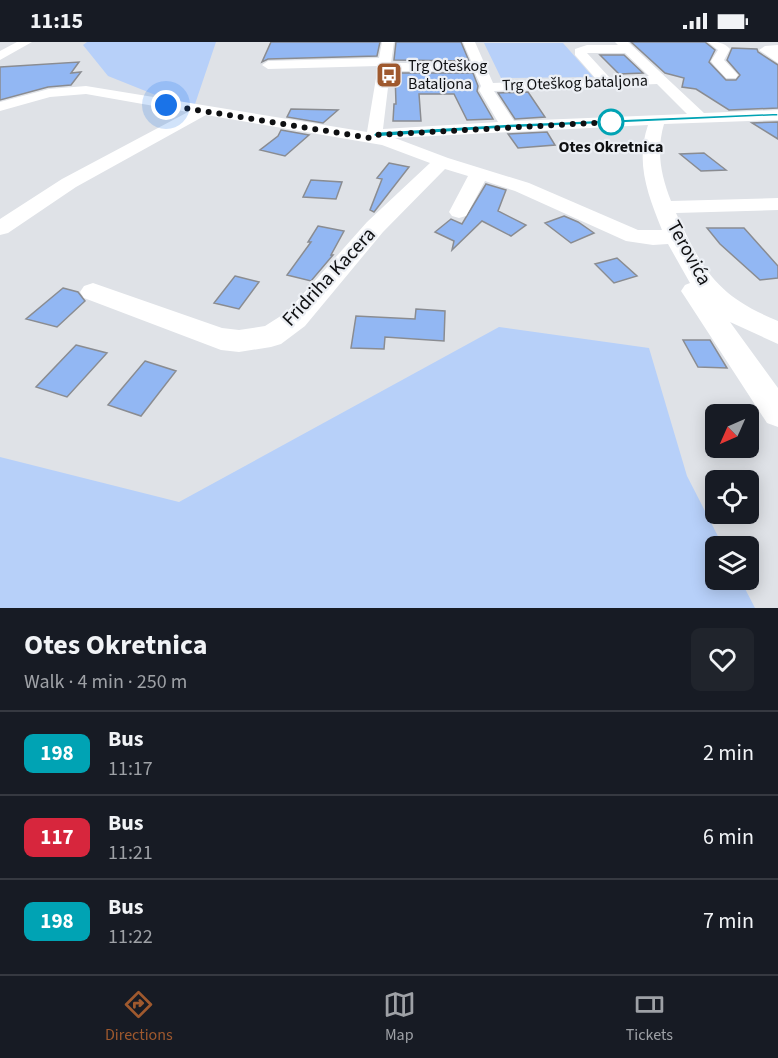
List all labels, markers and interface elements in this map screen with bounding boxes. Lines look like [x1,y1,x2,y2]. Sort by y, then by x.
text: 11:15 [30,5,83,37]
place label: Trg Oteškog Bataljona [408,55,487,95]
bus stop icon: Trg Oteškog Bataljona [374,60,404,90]
street label: Trg Oteškog bataljona [502,69,648,97]
your location [151,90,181,120]
marker: Otes Okretnica [598,109,624,135]
place label: Otes Okretnica [559,136,663,158]
street label: Terovića [660,216,718,290]
street label: Fridriha Kacera [276,221,382,333]
north arrow [705,404,759,458]
map controls [705,404,759,590]
button: locate [705,470,759,524]
button: layers [705,536,759,590]
text: Otes Okretnica [24,625,208,665]
button: heart [691,628,754,691]
text: Walk · 4 min · 250 m [24,668,187,696]
text: Bus [108,723,144,755]
text: 2 min [703,737,754,769]
text: 198 [40,738,74,768]
text: 11:17 [108,755,153,783]
text: Bus [108,807,144,839]
text: 6 min [703,821,754,853]
text: 117 [40,822,74,852]
text: 11:21 [108,839,153,867]
text: Bus [108,891,144,923]
text: 7 min [703,905,754,937]
text: 198 [40,906,74,936]
text: 11:22 [108,923,153,951]
tab: Directions [105,988,173,1046]
tab: Map [383,988,416,1046]
tab: Tickets [626,988,673,1046]

